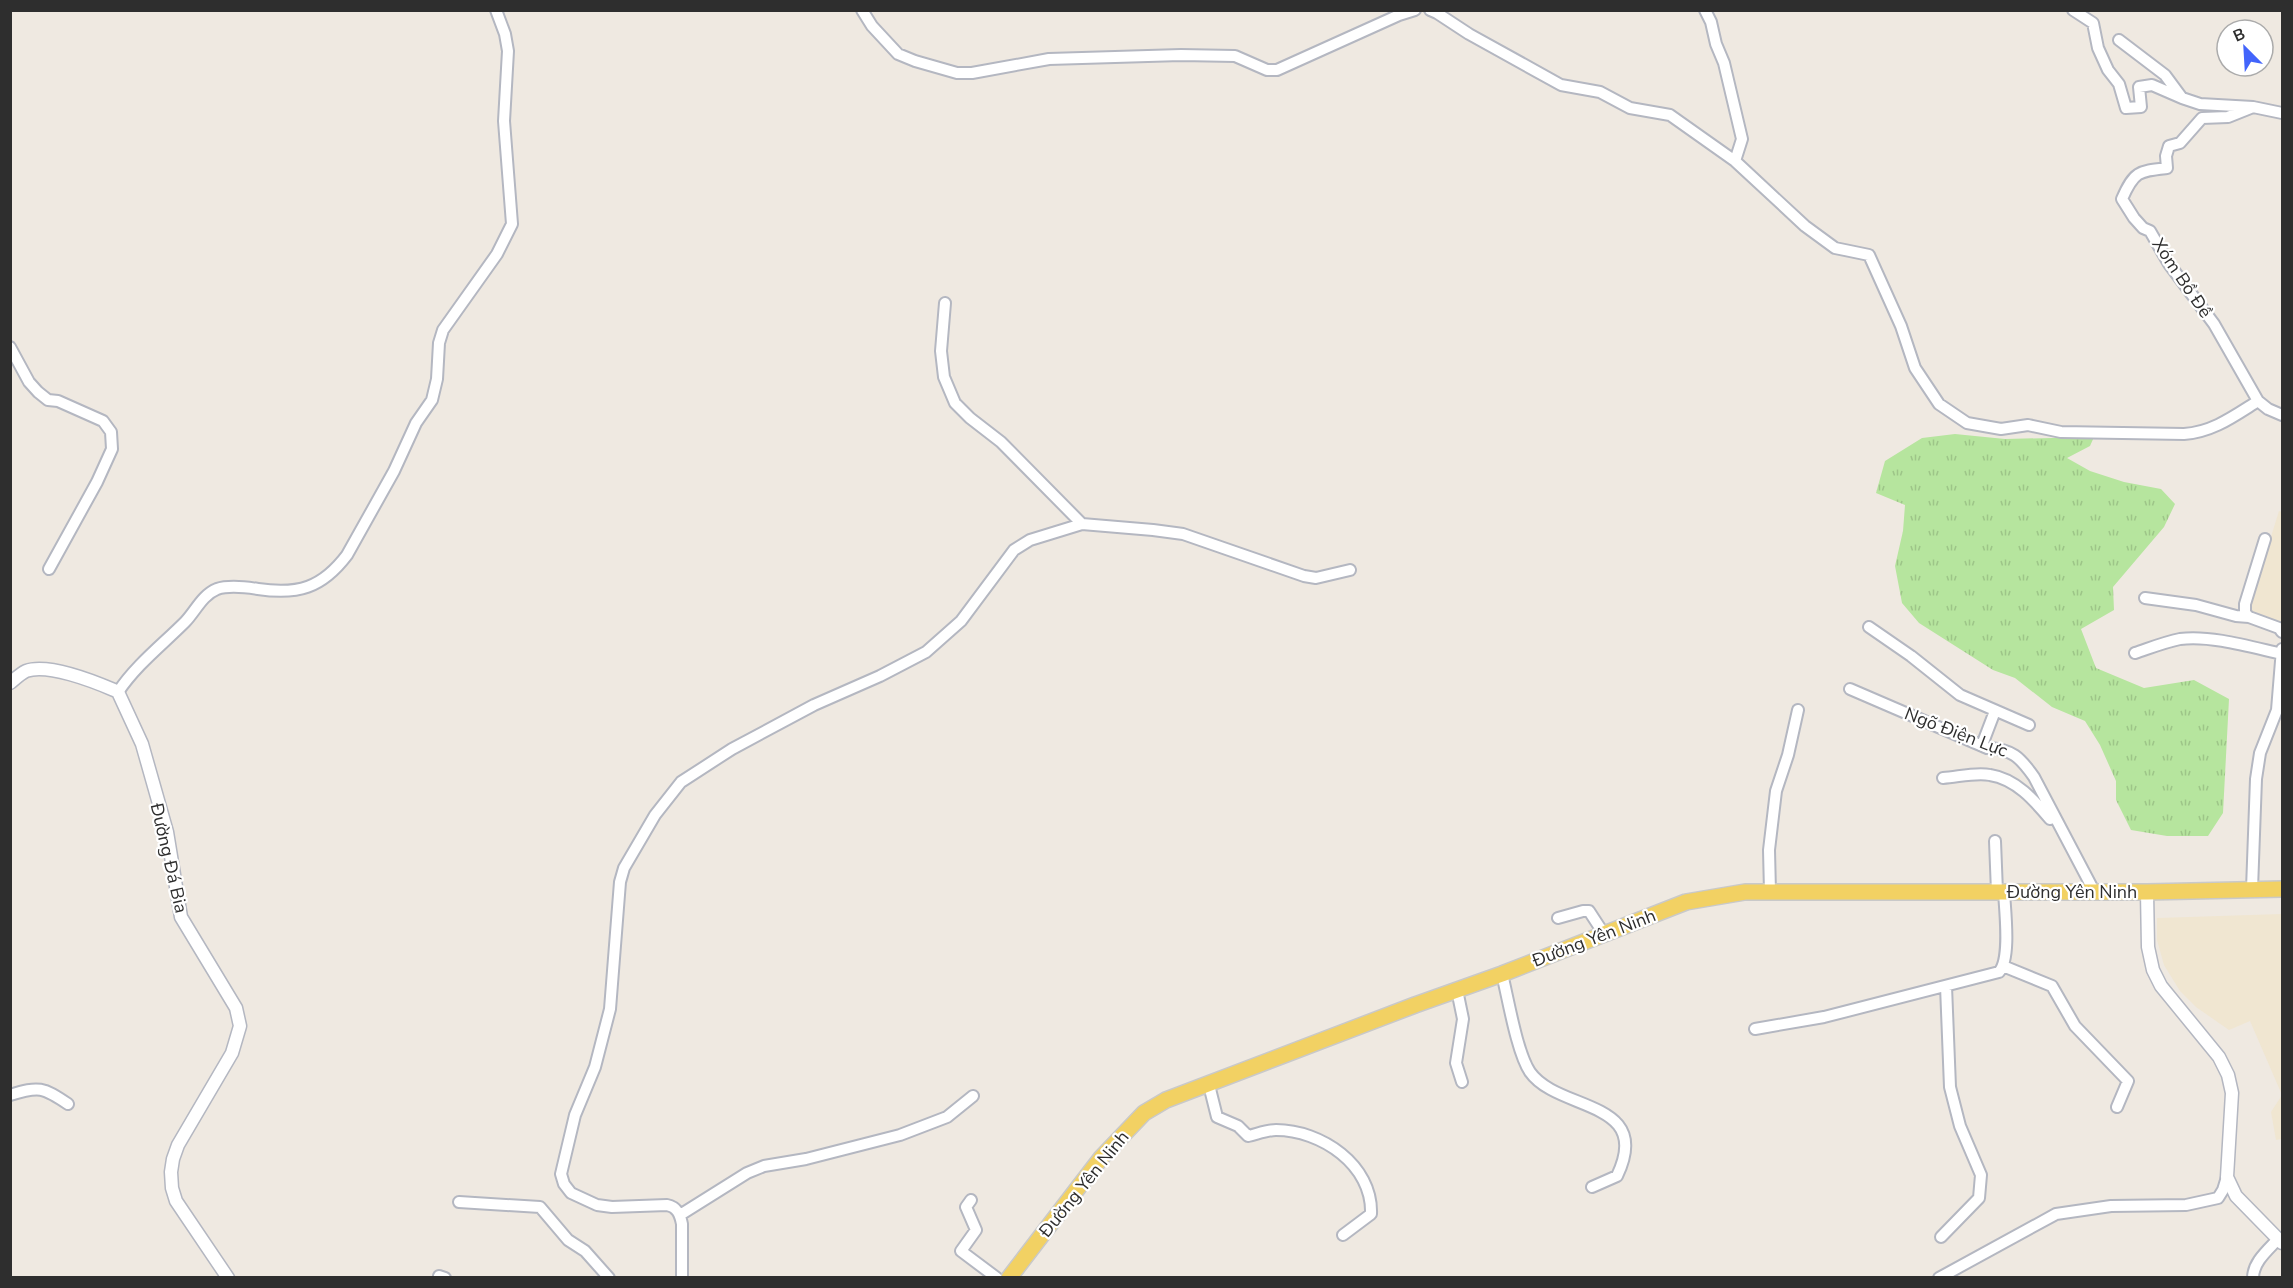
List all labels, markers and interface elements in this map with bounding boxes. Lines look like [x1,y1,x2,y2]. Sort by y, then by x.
north arrow [2215,18,2275,78]
text: B [2230,23,2249,47]
street label: Xóm Bồ Đề [2147,233,2217,323]
street label: Ngõ Điện Lực [1901,701,2011,763]
street label: Đường Đá Bia [144,800,193,915]
street label: Đường Yên Ninh [2006,880,2137,904]
street label: Đường Yên Ninh [1528,903,1659,973]
street label: Đường Yên Ninh [1033,1126,1134,1243]

